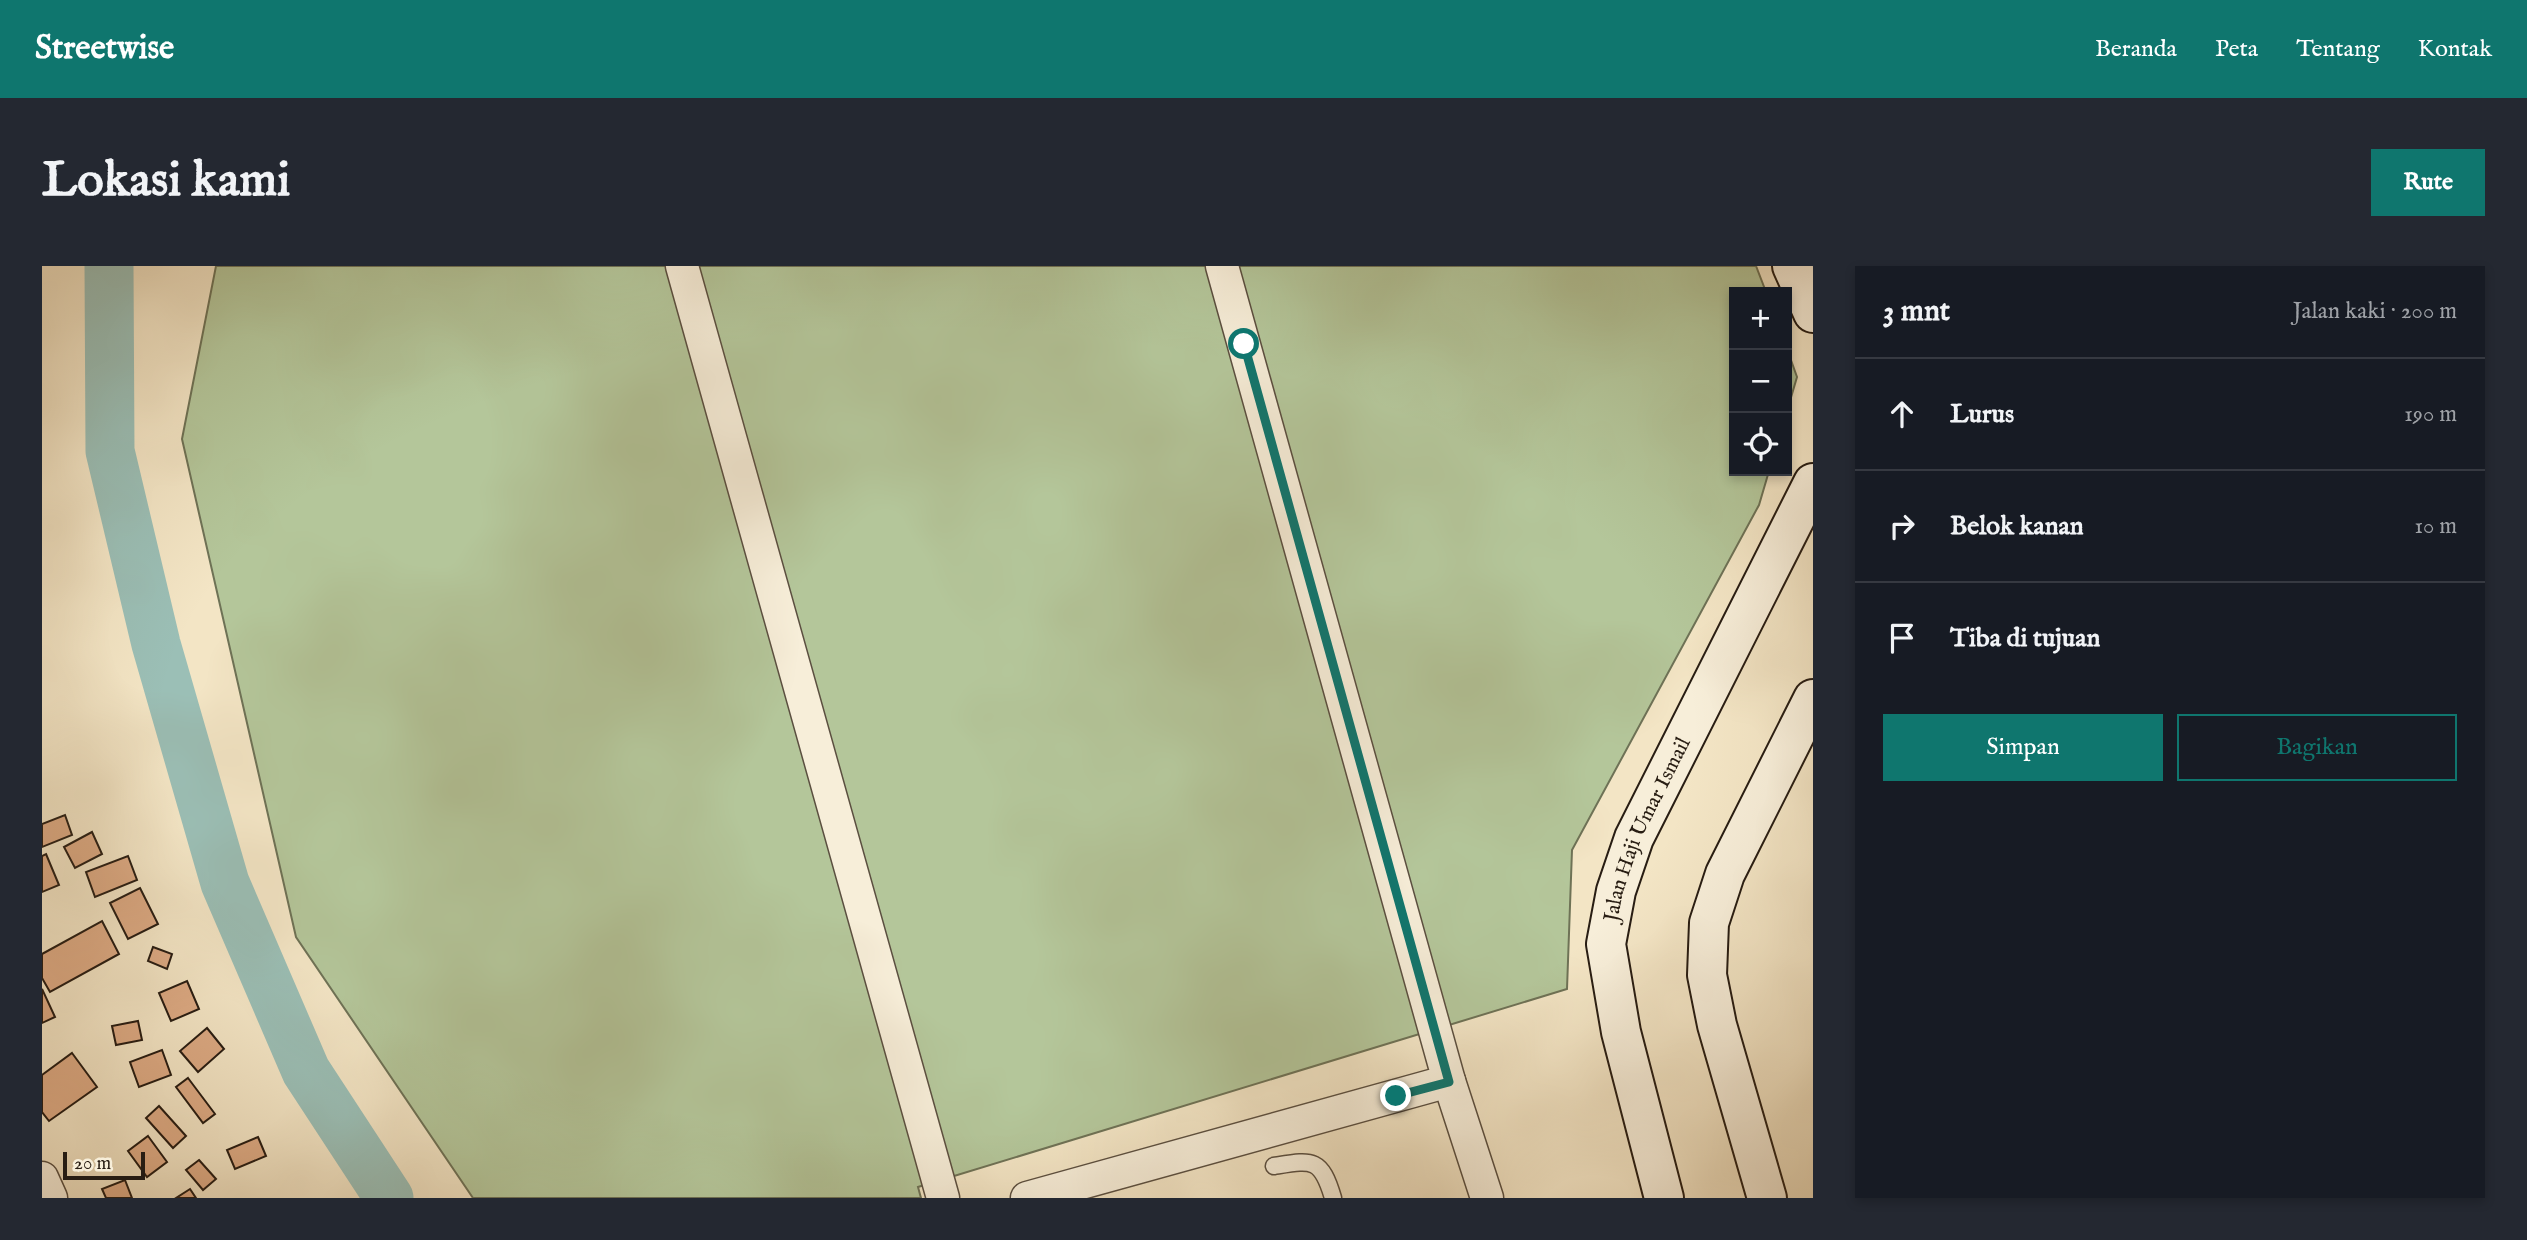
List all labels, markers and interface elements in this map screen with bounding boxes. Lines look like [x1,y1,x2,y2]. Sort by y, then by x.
text: Streetwise [35,28,174,70]
text: Beranda [2095,34,2177,65]
text: Peta [2215,34,2258,65]
text: Tentang [2296,34,2380,65]
text: Kontak [2418,34,2492,65]
button: Rute [2371,149,2485,216]
text: Lokasi kami [42,151,290,213]
map controls [1729,287,1792,476]
button: + [1729,287,1792,350]
text: 3 mnt [1883,293,1950,331]
text: Jalan kaki · 200 m [2293,297,2457,326]
route start [1228,328,1259,359]
button: − [1729,350,1792,413]
icon: ahead [1883,395,1921,433]
text: Lurus [1950,398,2014,431]
text: 190 m [2404,400,2457,429]
button: locate [1729,413,1792,476]
icon: right [1883,507,1921,545]
text: Belok kanan [1950,510,2084,543]
text: 10 m [2414,512,2457,541]
icon: arrive [1883,619,1921,657]
text: Tiba di tujuan [1950,622,2100,655]
button: Simpan [1883,714,2163,781]
button: Bagikan [2177,714,2457,781]
street label: Jalan Haji Umar Ismail [1598,733,1698,926]
route end [1380,1080,1411,1111]
scale bar [63,1149,145,1181]
text: 20 m [74,1152,111,1176]

